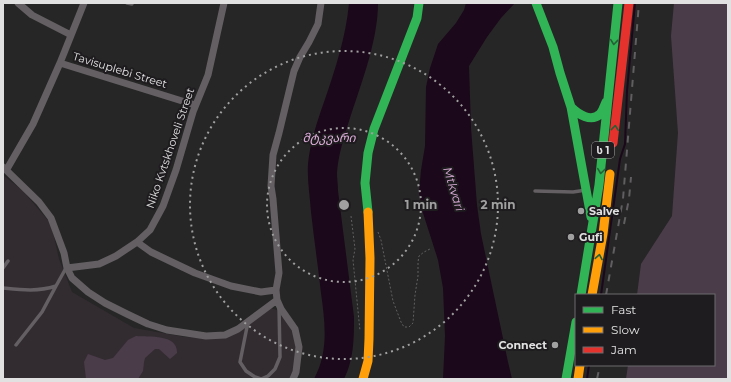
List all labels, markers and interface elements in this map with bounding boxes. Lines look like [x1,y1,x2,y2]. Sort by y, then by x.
one-way arrow [610,39,619,45]
street label: Tavisuplebi Street [71,49,169,91]
street label: Niko Kvtskhoveli Street [143,85,197,210]
one-way arrow [610,125,619,131]
water label: მტკვარი [303,130,357,145]
road number: ს 1 [592,142,614,158]
water label: Mtkvari [440,165,468,214]
one-way arrow [597,168,606,174]
text: 1 min [405,197,437,212]
text: 2 min [481,197,515,212]
centre of rings [337,198,351,212]
place label: Salve [589,204,620,218]
marker: Salve [576,206,586,216]
place label: Gufi [579,230,603,244]
marker: Gufi [566,232,576,242]
one-way arrow [594,253,603,260]
legend [575,294,715,366]
text: Fast [611,302,636,317]
text: Slow [611,322,640,337]
place label: Connect [498,338,547,352]
marker: Connect [550,340,560,350]
text: Jam [610,342,637,357]

